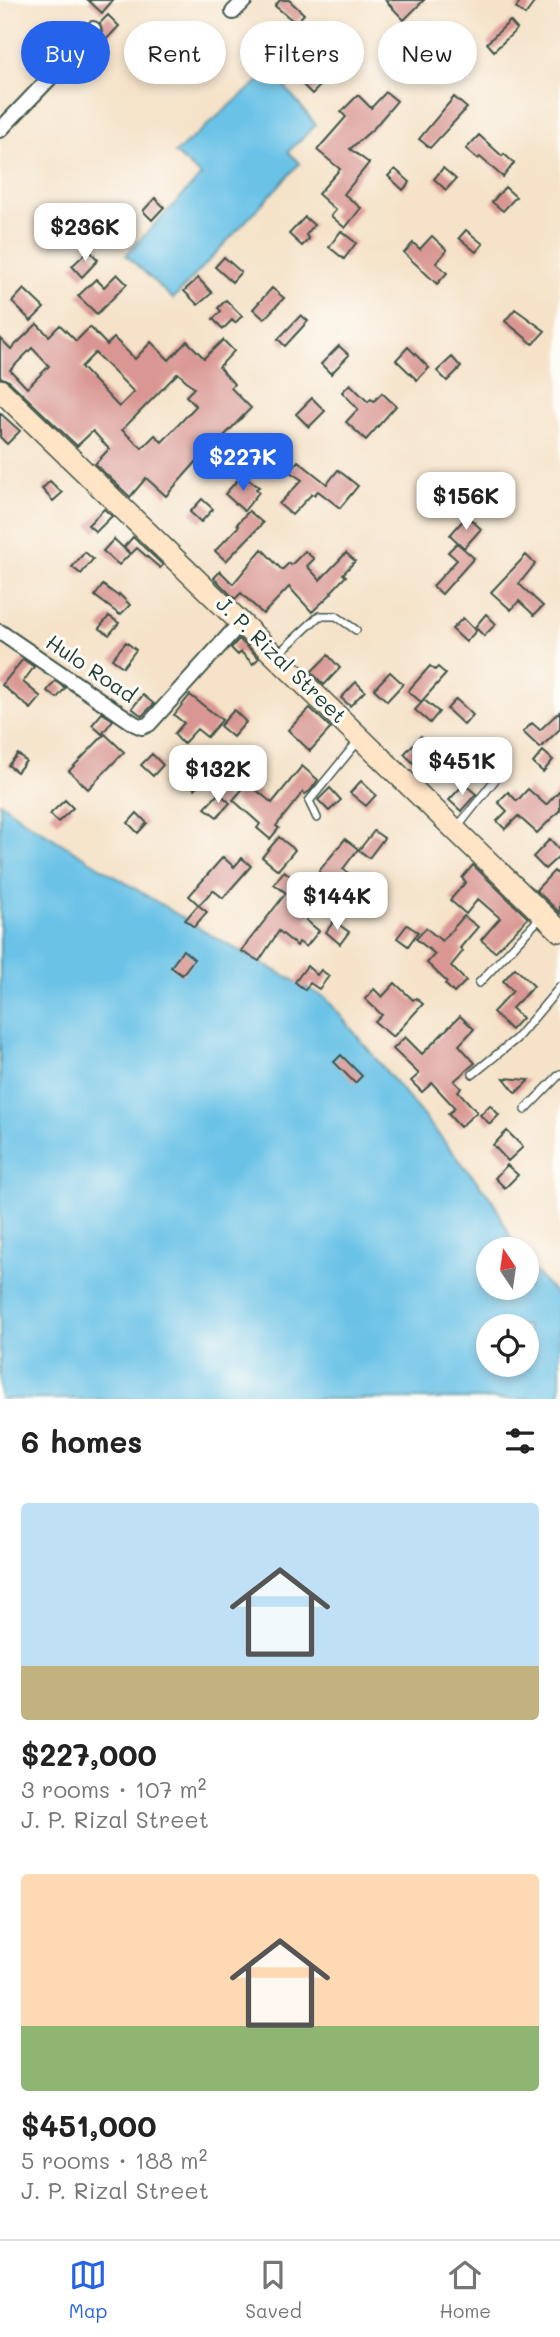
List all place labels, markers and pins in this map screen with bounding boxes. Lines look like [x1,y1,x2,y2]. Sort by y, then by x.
pin: $236K [36,204,134,263]
pin: $227K [194,434,292,493]
pin: $156K [417,472,515,532]
pin: $451K [413,738,511,797]
pin: $132K [169,746,267,805]
pin: $144K [288,872,386,932]

